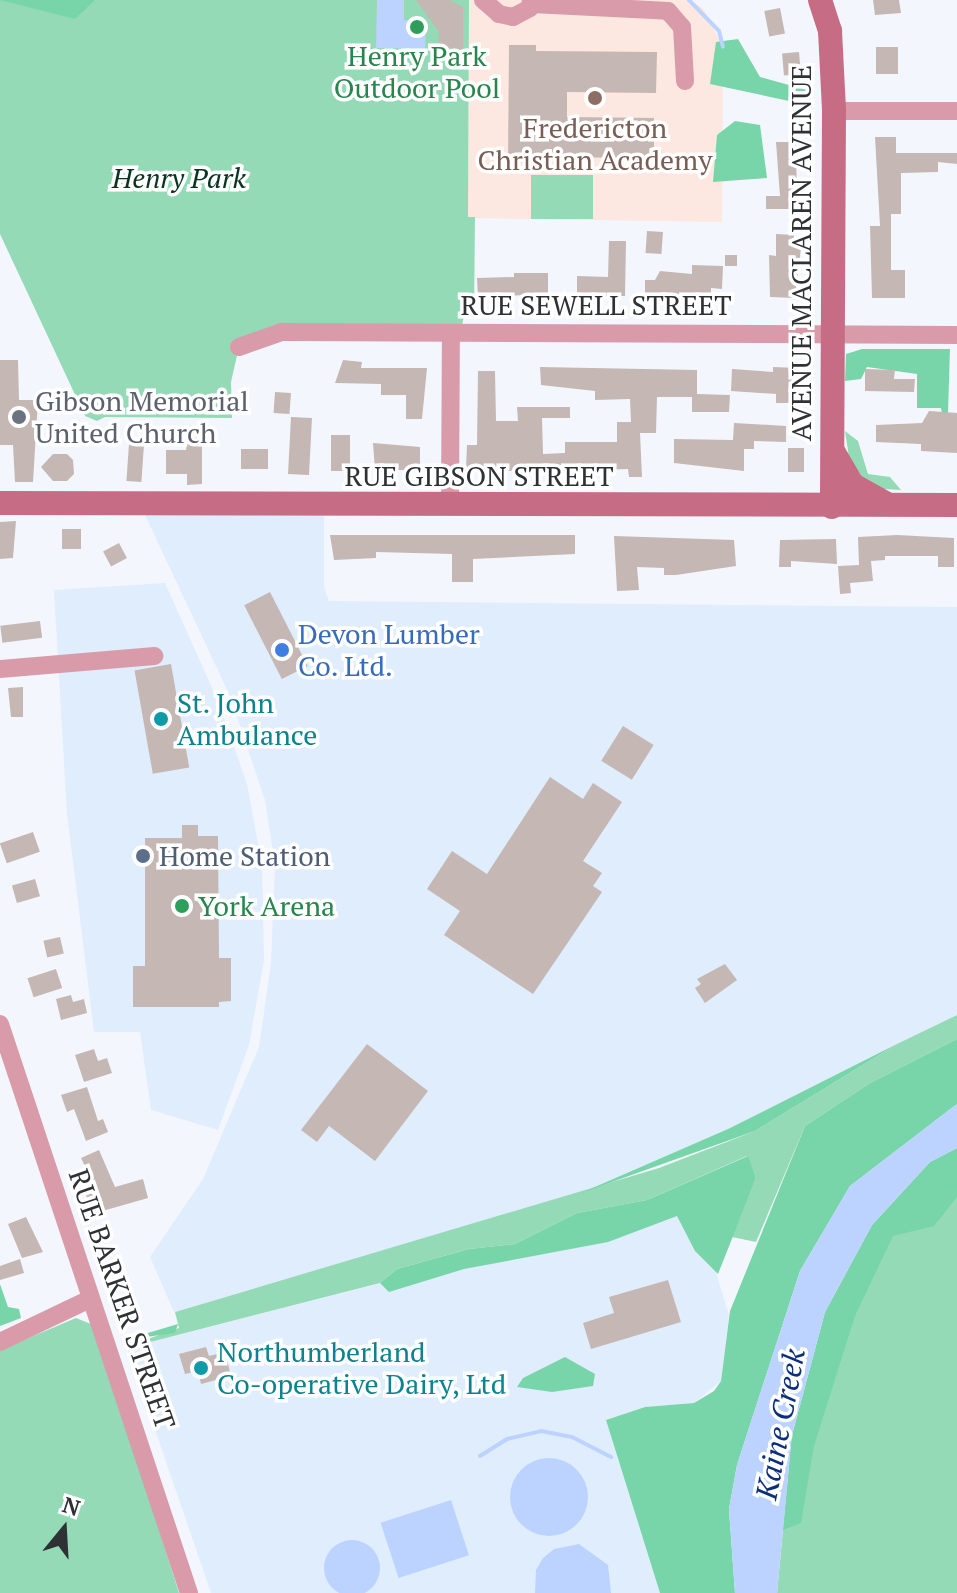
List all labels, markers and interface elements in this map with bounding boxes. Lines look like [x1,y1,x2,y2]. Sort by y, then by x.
marker: Henry Park Outdoor Pool [408,18,426,36]
place label: Henry Park Outdoor Pool [334,39,500,105]
street label: AVENUE MACLAREN AVENUE [784,64,818,442]
marker: Fredericton Christian Academy [586,89,604,107]
place label: Fredericton Christian Academy [477,111,713,177]
park label: Henry Park [112,161,246,195]
street label: RUE SEWELL STREET [460,288,732,322]
place label: Gibson Memorial United Church [35,384,249,450]
marker: Gibson Memorial United Church [10,408,28,426]
street label: RUE GIBSON STREET [344,459,614,493]
place label: Devon Lumber Co. Ltd. [298,617,480,683]
marker: Devon Lumber Co. Ltd. [273,641,291,659]
place label: St. John Ambulance [177,686,317,752]
marker: St. John Ambulance [152,710,170,728]
place label: Home Station [159,839,330,873]
marker: Home Station [134,847,152,865]
place label: York Arena [198,889,336,923]
marker: York Arena [173,897,191,915]
street label: RUE BARKER STREET [62,1164,182,1434]
place label: Northumberland Co-operative Dairy, Ltd [217,1335,507,1401]
water label: Kaine Creek [748,1346,812,1502]
marker: Northumberland Co-operative Dairy, Ltd [192,1359,210,1377]
north arrow [24,1489,104,1569]
text: N [59,1489,84,1522]

